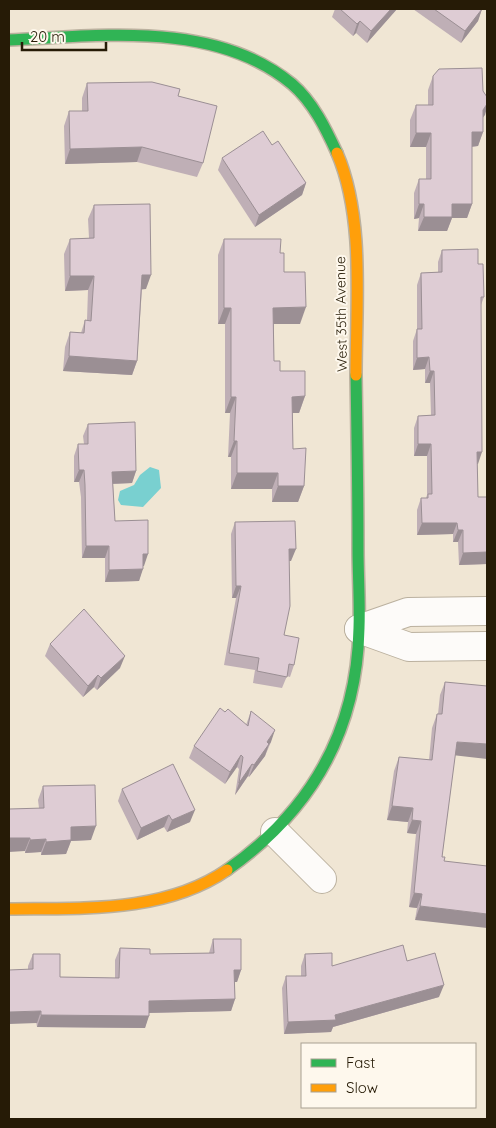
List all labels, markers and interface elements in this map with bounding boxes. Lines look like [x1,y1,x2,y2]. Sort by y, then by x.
scale bar [22,20,106,52]
text: 20 m [30,27,65,46]
street label: West 35th Avenue [331,256,351,372]
legend [301,1043,476,1108]
text: Fast [346,1053,375,1072]
text: Slow [346,1078,378,1097]

